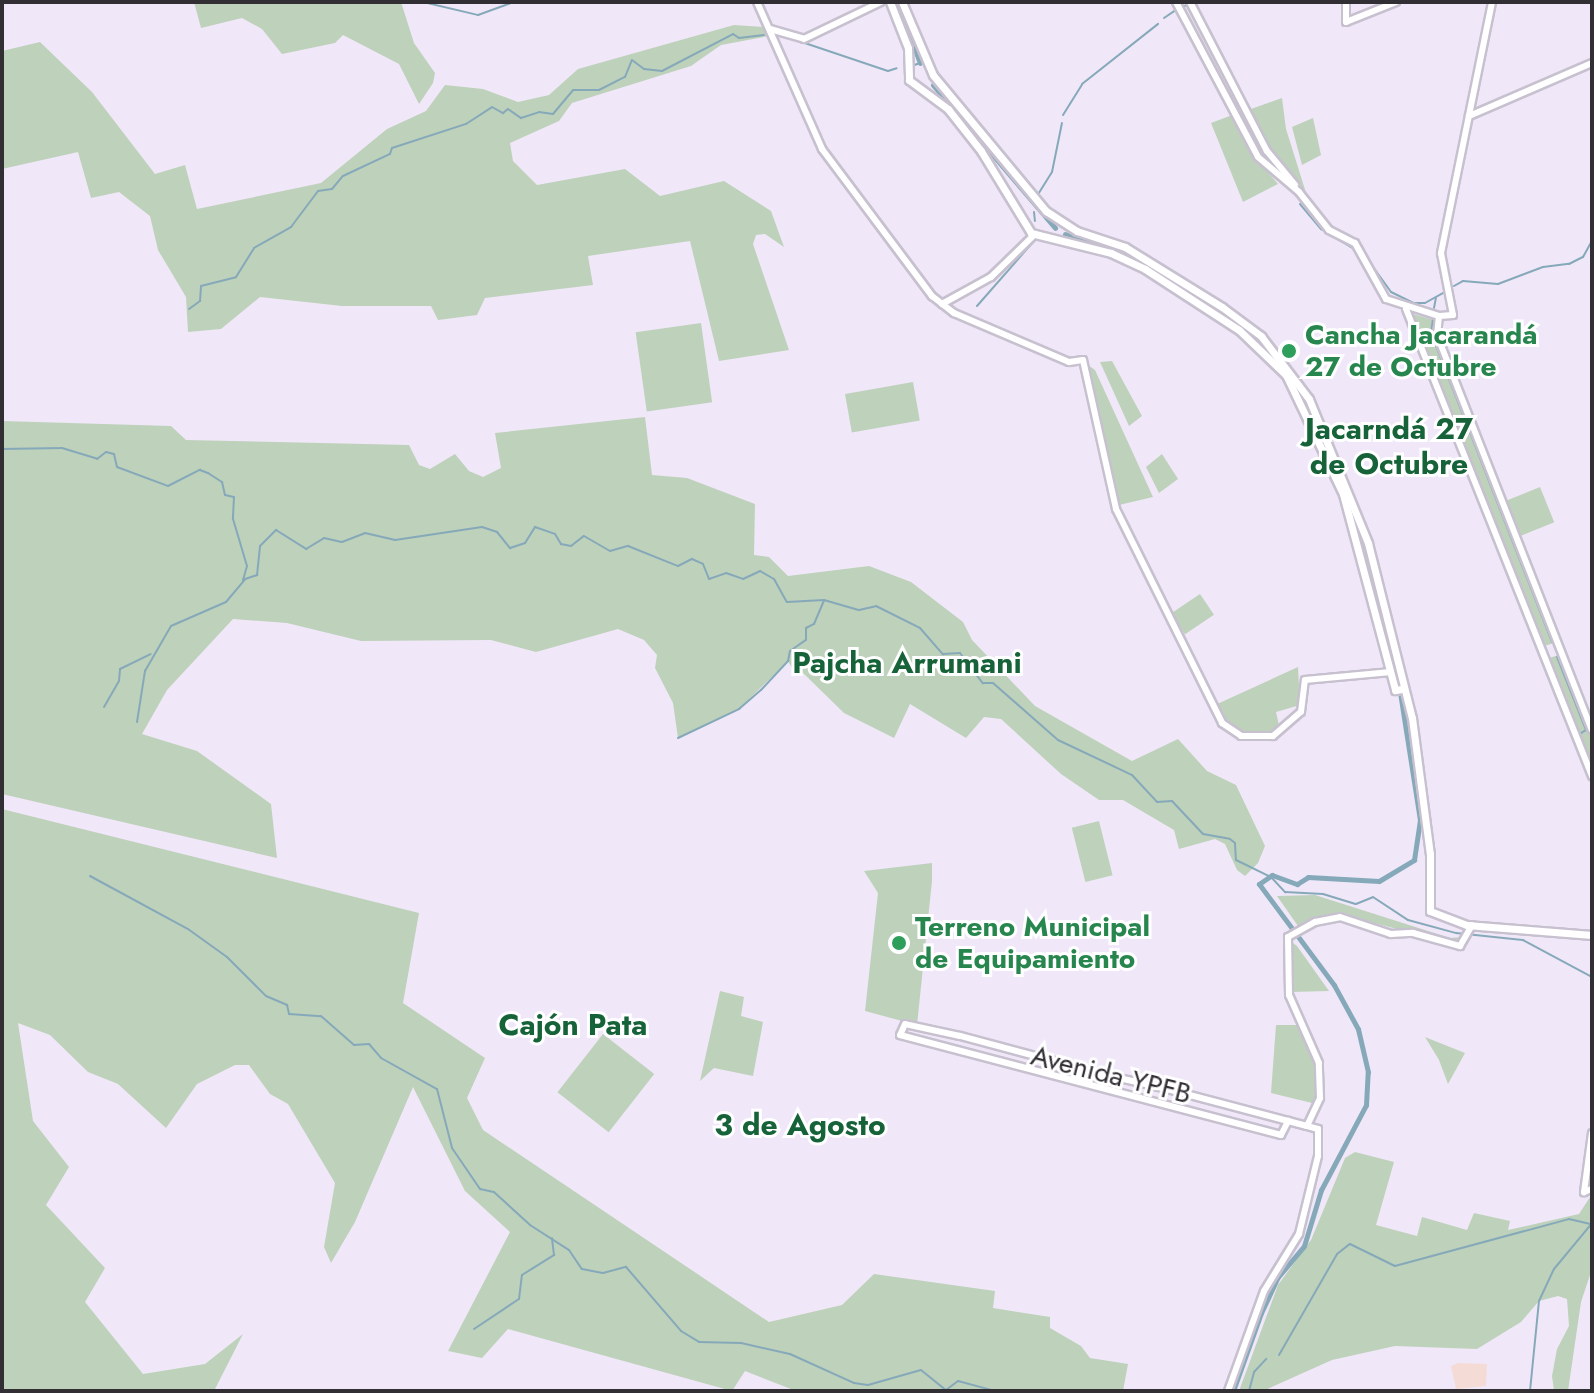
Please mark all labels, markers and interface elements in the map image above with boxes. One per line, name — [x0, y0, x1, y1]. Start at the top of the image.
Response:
place label: Cancha Jacarandá 27 de Octubre — [1305, 318, 1538, 384]
marker: Cancha Jacarandá 27 de Octubre — [1280, 342, 1298, 360]
district label: Jacarndá 27 de Octubre — [1305, 411, 1473, 482]
district label: Pajcha Arrumani — [792, 645, 1022, 681]
place label: Terreno Municipal de Equipamiento — [915, 910, 1150, 976]
marker: Terreno Municipal de Equipamiento — [890, 934, 908, 952]
district label: Cajón Pata — [499, 1007, 647, 1043]
street label: Avenida YPFB — [1027, 1039, 1195, 1111]
district label: 3 de Agosto — [714, 1107, 886, 1143]

